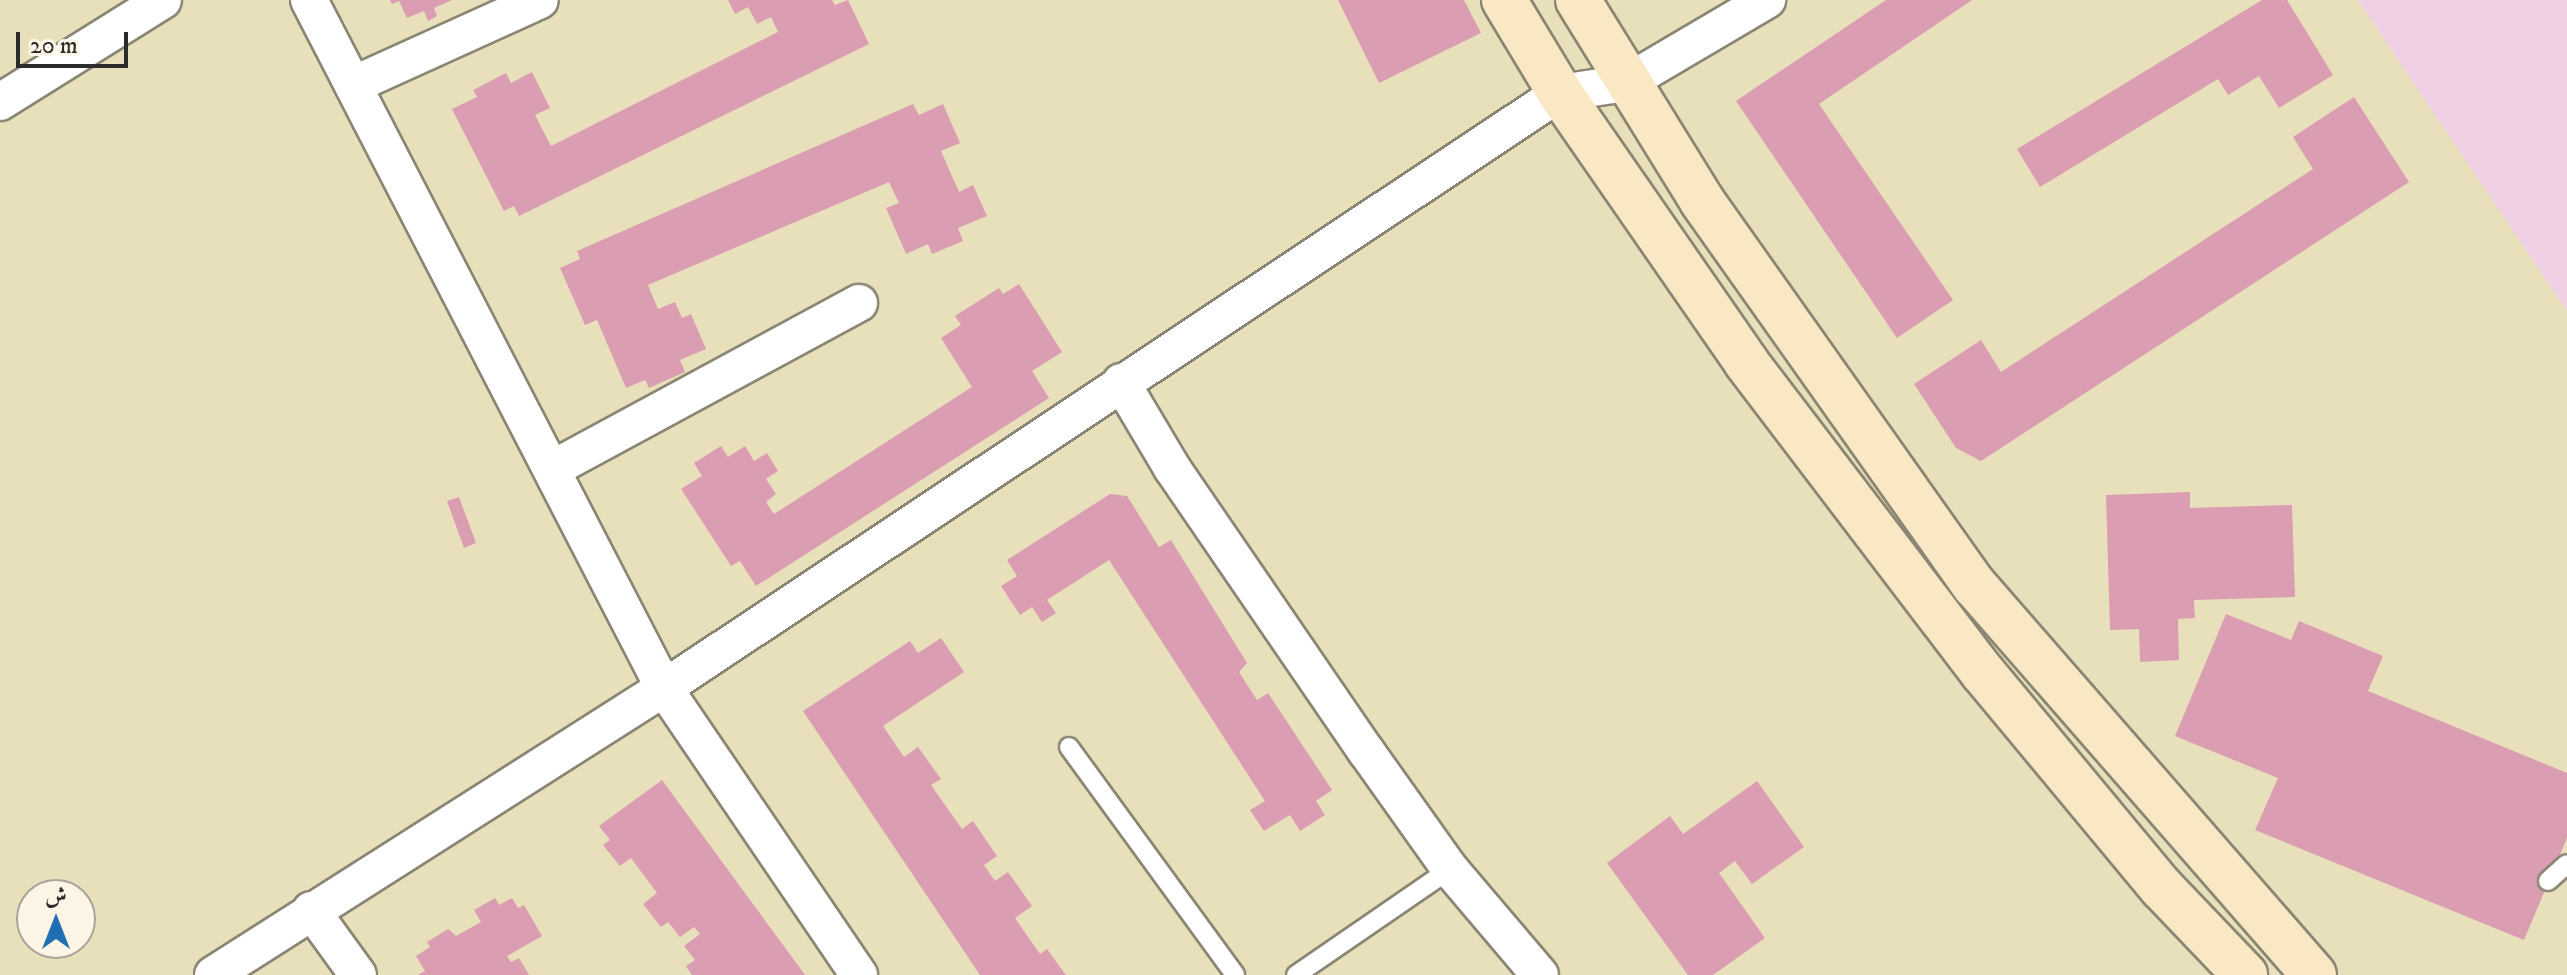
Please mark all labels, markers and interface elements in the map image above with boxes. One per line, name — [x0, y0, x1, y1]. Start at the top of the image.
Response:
scale bar — [20, 16, 132, 66]
text: 20 m — [30, 31, 78, 61]
north arrow — [16, 879, 96, 959]
text: ش — [45, 883, 67, 910]

